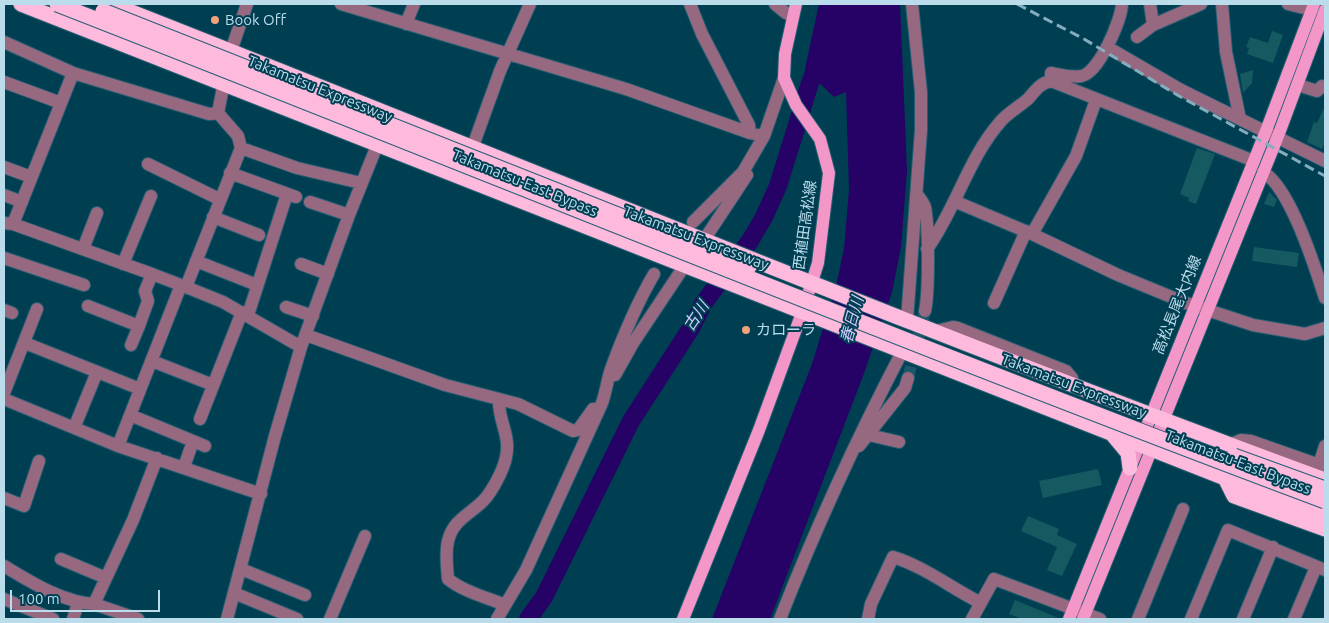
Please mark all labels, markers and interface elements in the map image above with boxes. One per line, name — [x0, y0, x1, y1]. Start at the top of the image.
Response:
place label: Book Off — [225, 11, 286, 29]
marker: Book Off — [209, 14, 221, 26]
street label: Takamatsu Expressway — [245, 52, 395, 126]
street label: Takamatsu-East Bypass — [450, 146, 600, 220]
street label: 西植田高松線 — [790, 179, 820, 271]
street label: Takamatsu Expressway — [621, 202, 771, 274]
street label: 高松長尾大内線 — [1149, 253, 1205, 357]
water label: 春日川 — [837, 294, 867, 346]
water label: 古川 — [679, 297, 713, 335]
place label: カローラ — [756, 321, 816, 339]
marker: カローラ — [740, 324, 752, 336]
street label: Takamatsu Expressway — [999, 350, 1149, 422]
street label: Takamatsu-East Bypass — [1162, 426, 1314, 498]
scale bar — [12, 580, 162, 612]
text: 100 m — [18, 590, 60, 607]

